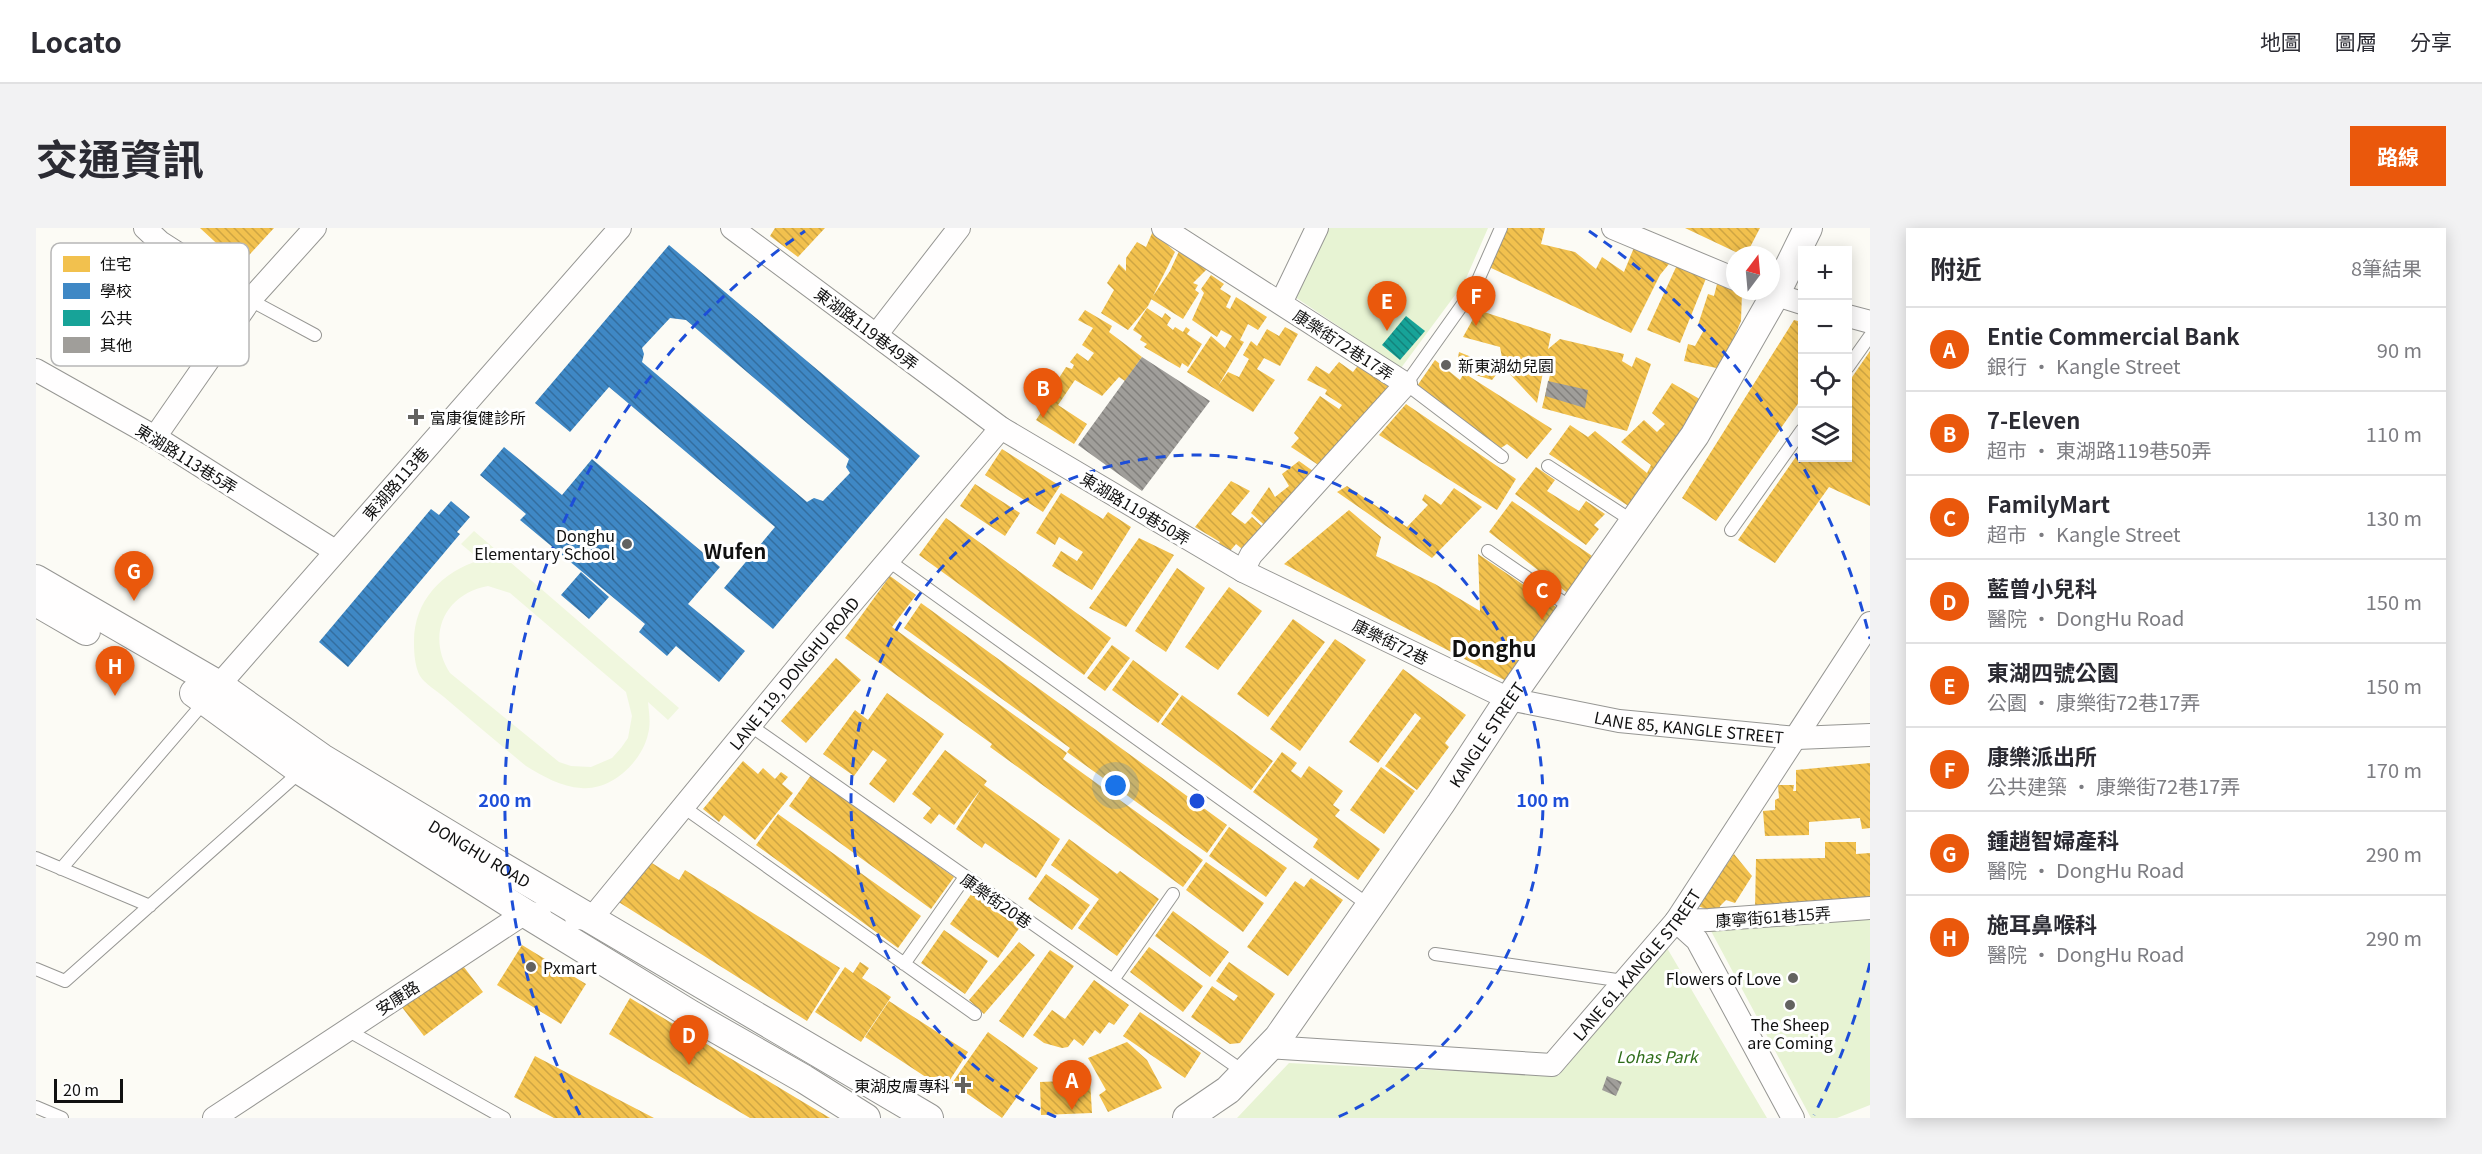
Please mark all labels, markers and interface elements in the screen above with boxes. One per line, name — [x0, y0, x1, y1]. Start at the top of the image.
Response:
text: Locato — [30, 21, 122, 61]
text: 地圖 — [2260, 26, 2302, 56]
text: 圖層 — [2335, 26, 2377, 56]
text: 分享 — [2410, 26, 2452, 56]
text: 交通資訊 — [36, 126, 204, 187]
button: 路線 — [2350, 126, 2446, 186]
legend — [51, 243, 249, 366]
north arrow — [1726, 246, 1780, 300]
map controls — [1798, 246, 1852, 462]
button: + — [1798, 246, 1852, 300]
text: 附近 — [1930, 249, 1982, 286]
text: 住宅 — [100, 251, 132, 275]
text: 8筆結果 — [2351, 253, 2422, 282]
pin: F — [1456, 276, 1496, 326]
text: 學校 — [100, 278, 132, 302]
street label: 東湖路119巷49弄 — [810, 281, 924, 375]
pin: E — [1368, 282, 1406, 331]
button: − — [1798, 300, 1852, 354]
street label: 康樂街72巷17弄 — [1289, 302, 1399, 386]
text: 公共 — [100, 305, 132, 329]
text: Entie Commercial Bank — [1987, 319, 2240, 351]
text: 其他 — [100, 332, 132, 356]
text: A — [1943, 335, 1956, 364]
text: 90 m — [2377, 335, 2422, 364]
text: 銀行 · Kangle Street — [1987, 351, 2181, 380]
place label: 新東湖幼兒園 — [1458, 353, 1554, 377]
button: locate — [1798, 354, 1852, 408]
marker: 新東湖幼兒園 — [1439, 358, 1453, 372]
pin: B — [1024, 368, 1062, 418]
text: 7-Eleven — [1987, 403, 2080, 435]
place label: 富康復健診所 — [430, 405, 526, 429]
marker: 富康復健診所 — [407, 408, 425, 426]
button: layers — [1798, 408, 1852, 462]
street label: 東湖路113巷5弄 — [132, 417, 242, 499]
text: B — [1943, 419, 1956, 448]
text: 110 m — [2366, 419, 2422, 448]
text: 超市 · 東湖路119巷50弄 — [1987, 435, 2211, 464]
street label: 東湖路113巷 — [356, 441, 434, 525]
street label: 東湖路119巷50弄 — [1077, 466, 1195, 550]
text: FamilyMart — [1987, 487, 2110, 519]
text: C — [1943, 503, 1956, 532]
text: 130 m — [2366, 503, 2422, 532]
text: 超市 · Kangle Street — [1987, 519, 2181, 548]
place label: Donghu Elementary School — [474, 523, 615, 565]
district label: Wufen — [704, 536, 766, 565]
marker: Donghu Elementary School — [620, 537, 634, 551]
pin: G — [114, 552, 154, 601]
pin: C — [1522, 570, 1562, 620]
text: 藍曾小兒科 — [1987, 571, 2097, 603]
text: D — [1942, 587, 1957, 616]
text: 150 m — [2366, 587, 2422, 616]
street label: LANE 119, DONGHU ROAD — [723, 591, 864, 755]
text: 醫院 · DongHu Road — [1987, 603, 2184, 632]
street label: 康樂街72巷 — [1349, 612, 1433, 670]
district label: Donghu — [1452, 631, 1536, 663]
pin: H — [96, 646, 134, 696]
text: 東湖四號公園 — [1987, 655, 2119, 687]
text: E — [1943, 671, 1956, 700]
text: 150 m — [2366, 671, 2422, 700]
street label: KANGLE STREET — [1443, 676, 1530, 792]
text: 公園 · 康樂街72巷17弄 — [1987, 687, 2200, 716]
street label: LANE 85, KANGLE STREET — [1592, 704, 1785, 749]
text: 康樂派出所 — [1987, 739, 2097, 771]
text: F — [1944, 755, 1955, 784]
text: 170 m — [2366, 755, 2422, 784]
your location — [1101, 771, 1130, 800]
text: 公共建築 · 康樂街72巷17弄 — [1987, 771, 2240, 800]
text: 200 m — [478, 786, 532, 812]
text: 100 m — [1516, 786, 1570, 812]
centre of rings — [1187, 791, 1207, 811]
street label: DONGHU ROAD — [424, 813, 535, 893]
text: 鍾趙智婦產科 — [1987, 823, 2119, 855]
text: G — [1942, 839, 1957, 868]
text: 290 m — [2366, 839, 2422, 868]
text: 醫院 · DongHu Road — [1987, 855, 2184, 884]
street label: 康樂街20巷 — [957, 867, 1037, 933]
street label: LANE 61, KANGLE STREET — [1567, 883, 1706, 1045]
street label: 康寧街61巷15弄 — [1715, 900, 1831, 932]
text: 施耳鼻喉科 — [1987, 907, 2097, 939]
text: H — [1942, 923, 1957, 952]
text: 290 m — [2366, 923, 2422, 952]
text: 醫院 · DongHu Road — [1987, 939, 2184, 968]
place label: Pxmart — [543, 955, 597, 979]
marker: Pxmart — [524, 960, 538, 974]
place label: Flowers of Love — [1666, 966, 1781, 990]
marker: Flowers of Love — [1786, 971, 1800, 985]
street label: 安康路 — [370, 974, 424, 1020]
marker: The Sheep are Coming — [1783, 998, 1797, 1012]
place label: The Sheep are Coming — [1747, 1012, 1833, 1054]
pin: D — [670, 1016, 708, 1065]
park label: Lohas Park — [1616, 1044, 1700, 1068]
pin: A — [1052, 1060, 1092, 1110]
place label: 東湖皮膚專科 — [854, 1073, 950, 1097]
scale bar — [54, 1076, 123, 1104]
marker: 東湖皮膚專科 — [954, 1076, 972, 1094]
text: 20 m — [63, 1077, 99, 1101]

